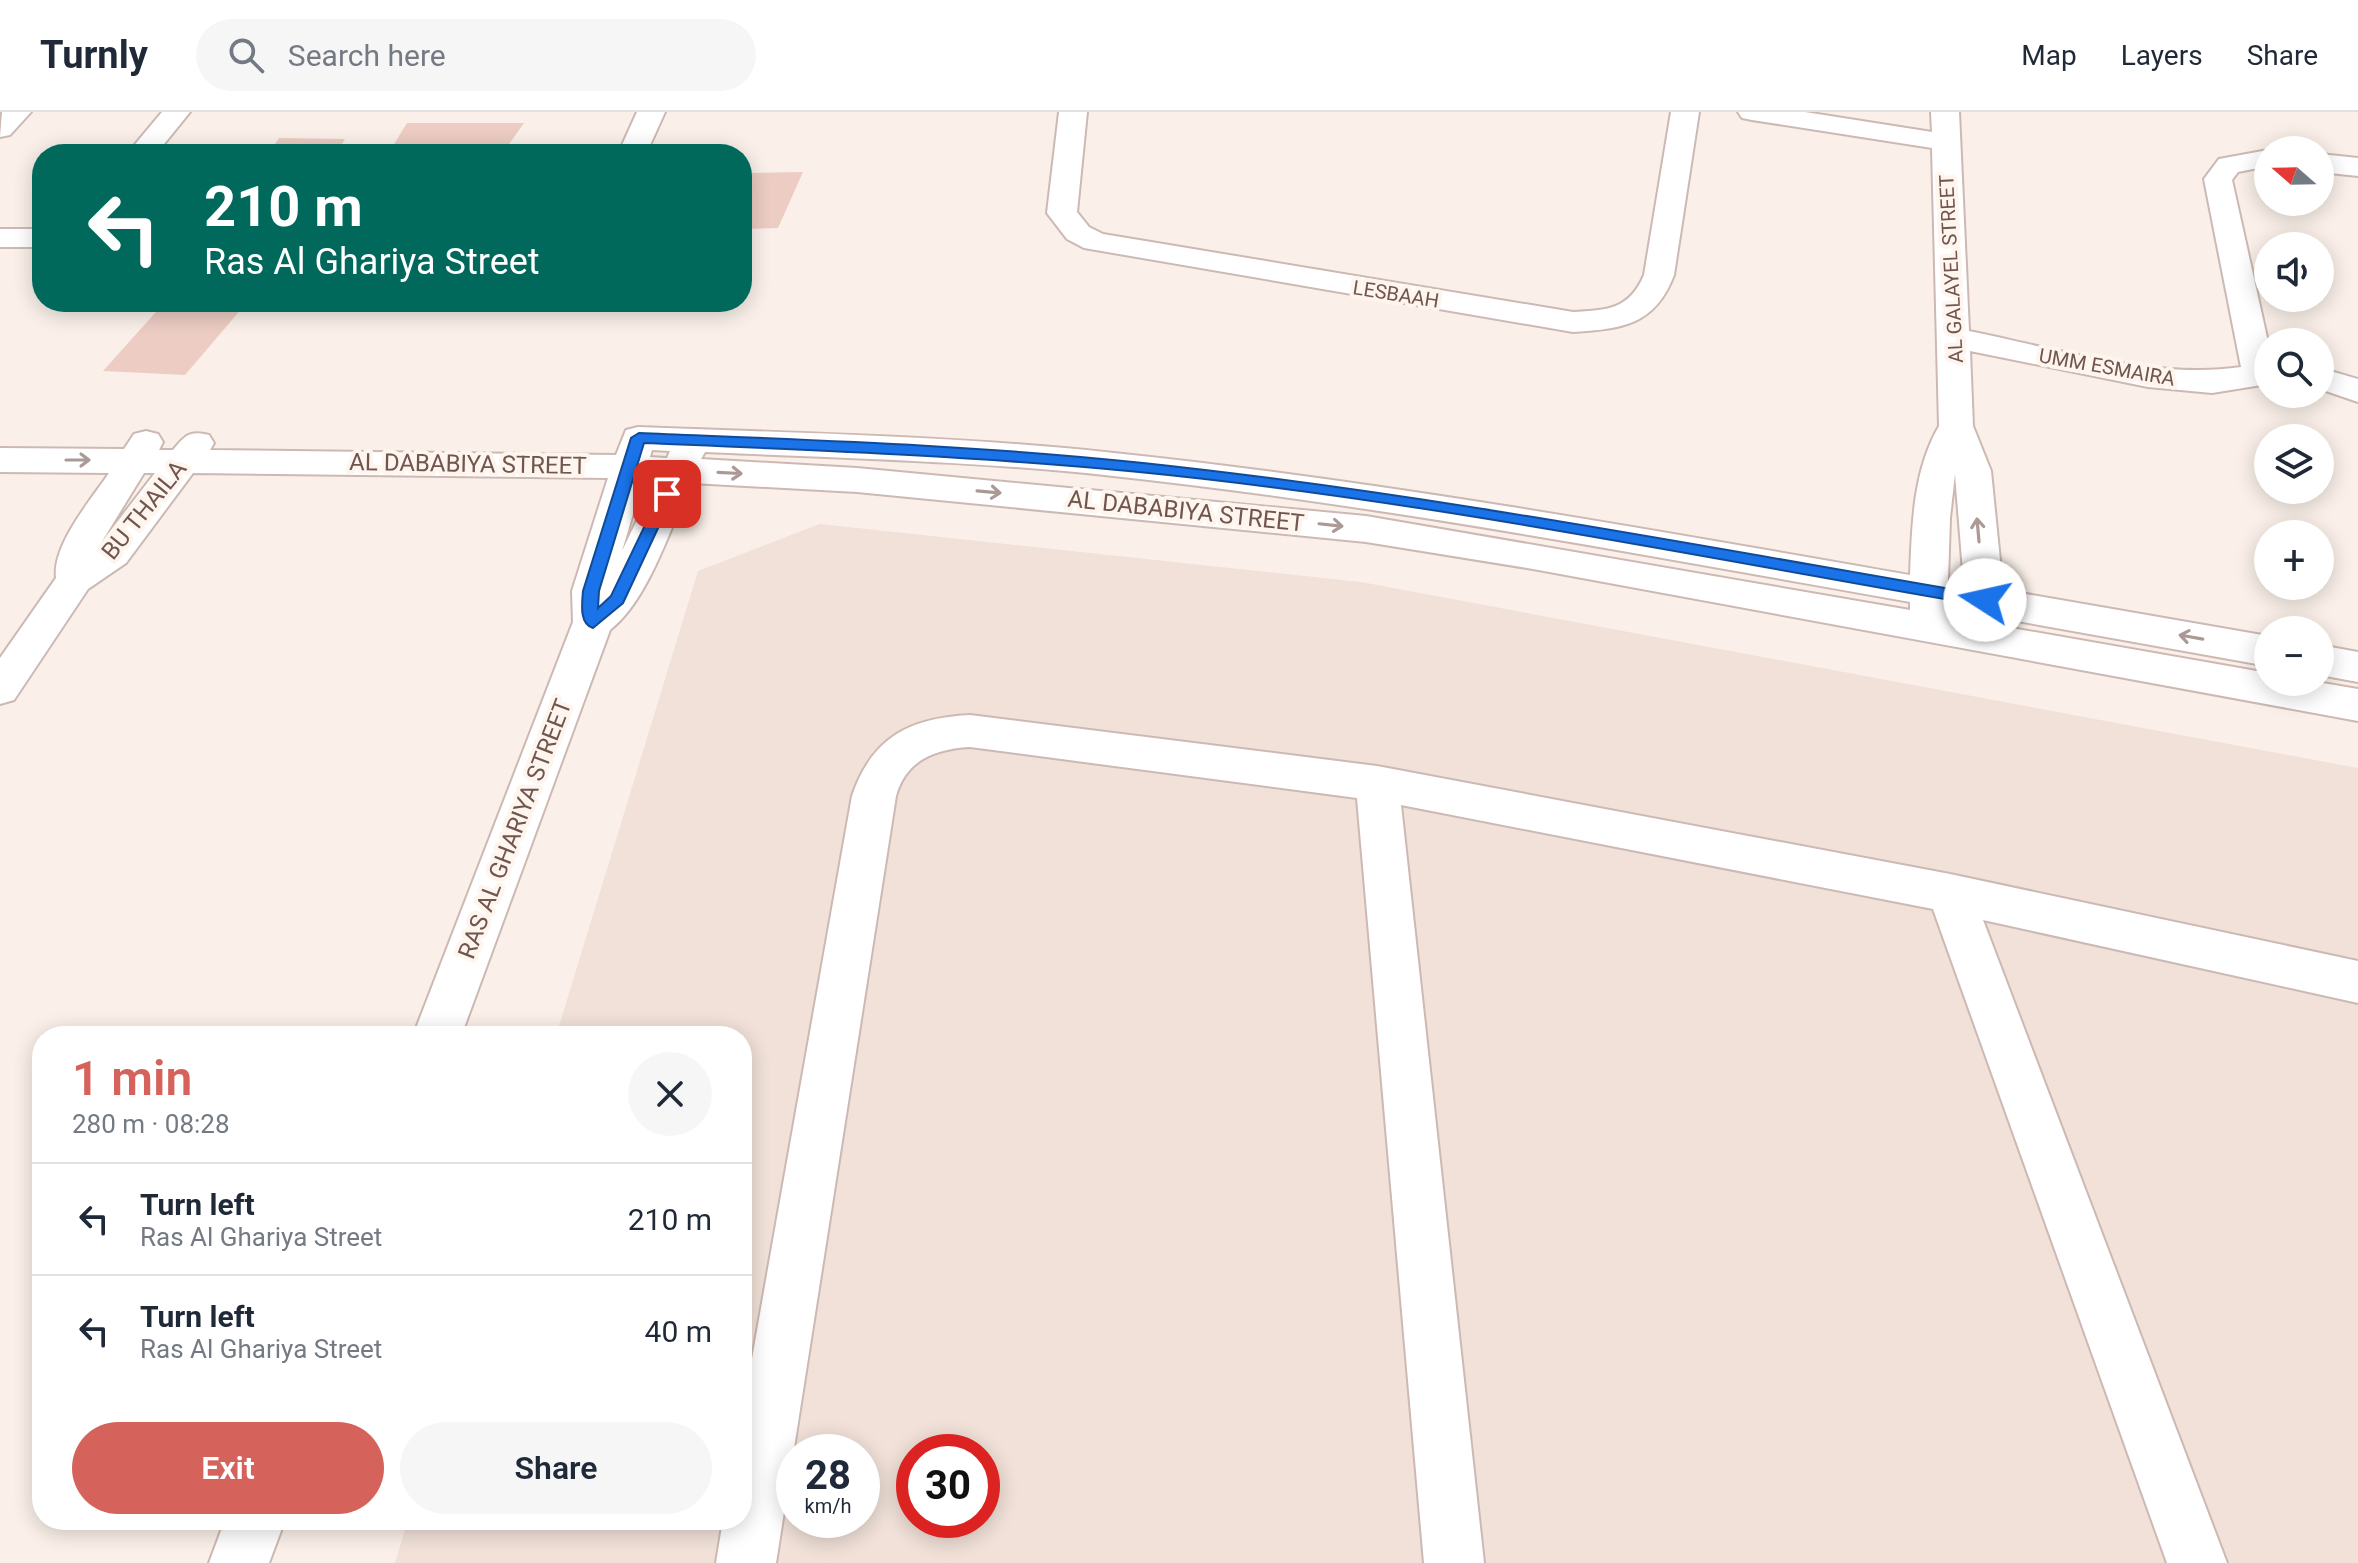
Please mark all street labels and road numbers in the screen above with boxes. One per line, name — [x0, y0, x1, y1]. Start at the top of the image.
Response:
street label: AL GALAYEL STREET — [1934, 174, 1968, 364]
street label: LESBAAH — [1351, 275, 1441, 313]
street label: UMM ESMAIRA — [2037, 343, 2177, 391]
street label: AL DABABIYA STREET — [349, 448, 587, 480]
street label: BU THAILA — [96, 455, 192, 565]
street label: AL DABABIYA STREET — [1066, 485, 1306, 537]
street label: RAS AL GHARIYA STREET — [453, 695, 577, 963]

